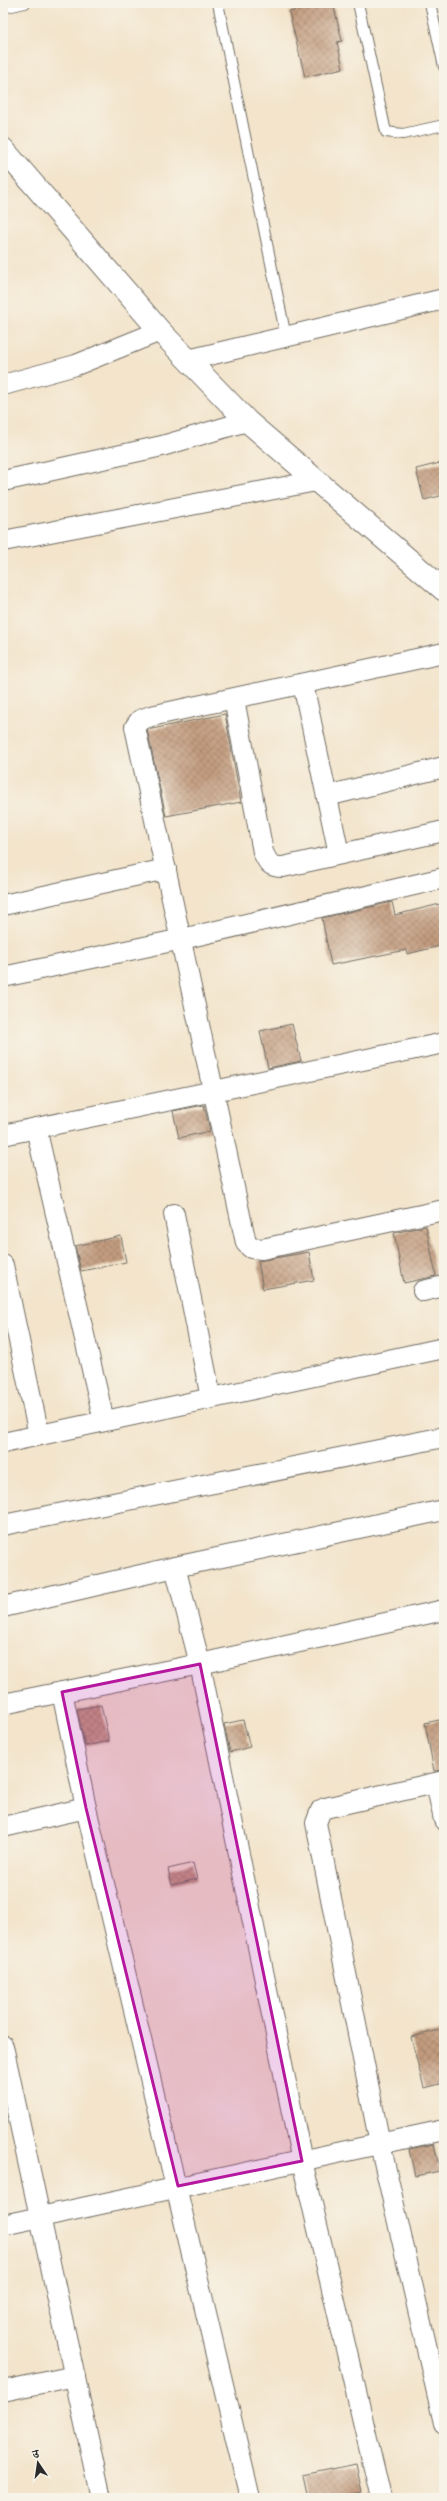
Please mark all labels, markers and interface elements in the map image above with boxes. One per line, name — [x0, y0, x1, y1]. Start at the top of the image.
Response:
north arrow — [18, 2443, 58, 2483]
text: उ — [30, 2447, 42, 2464]

